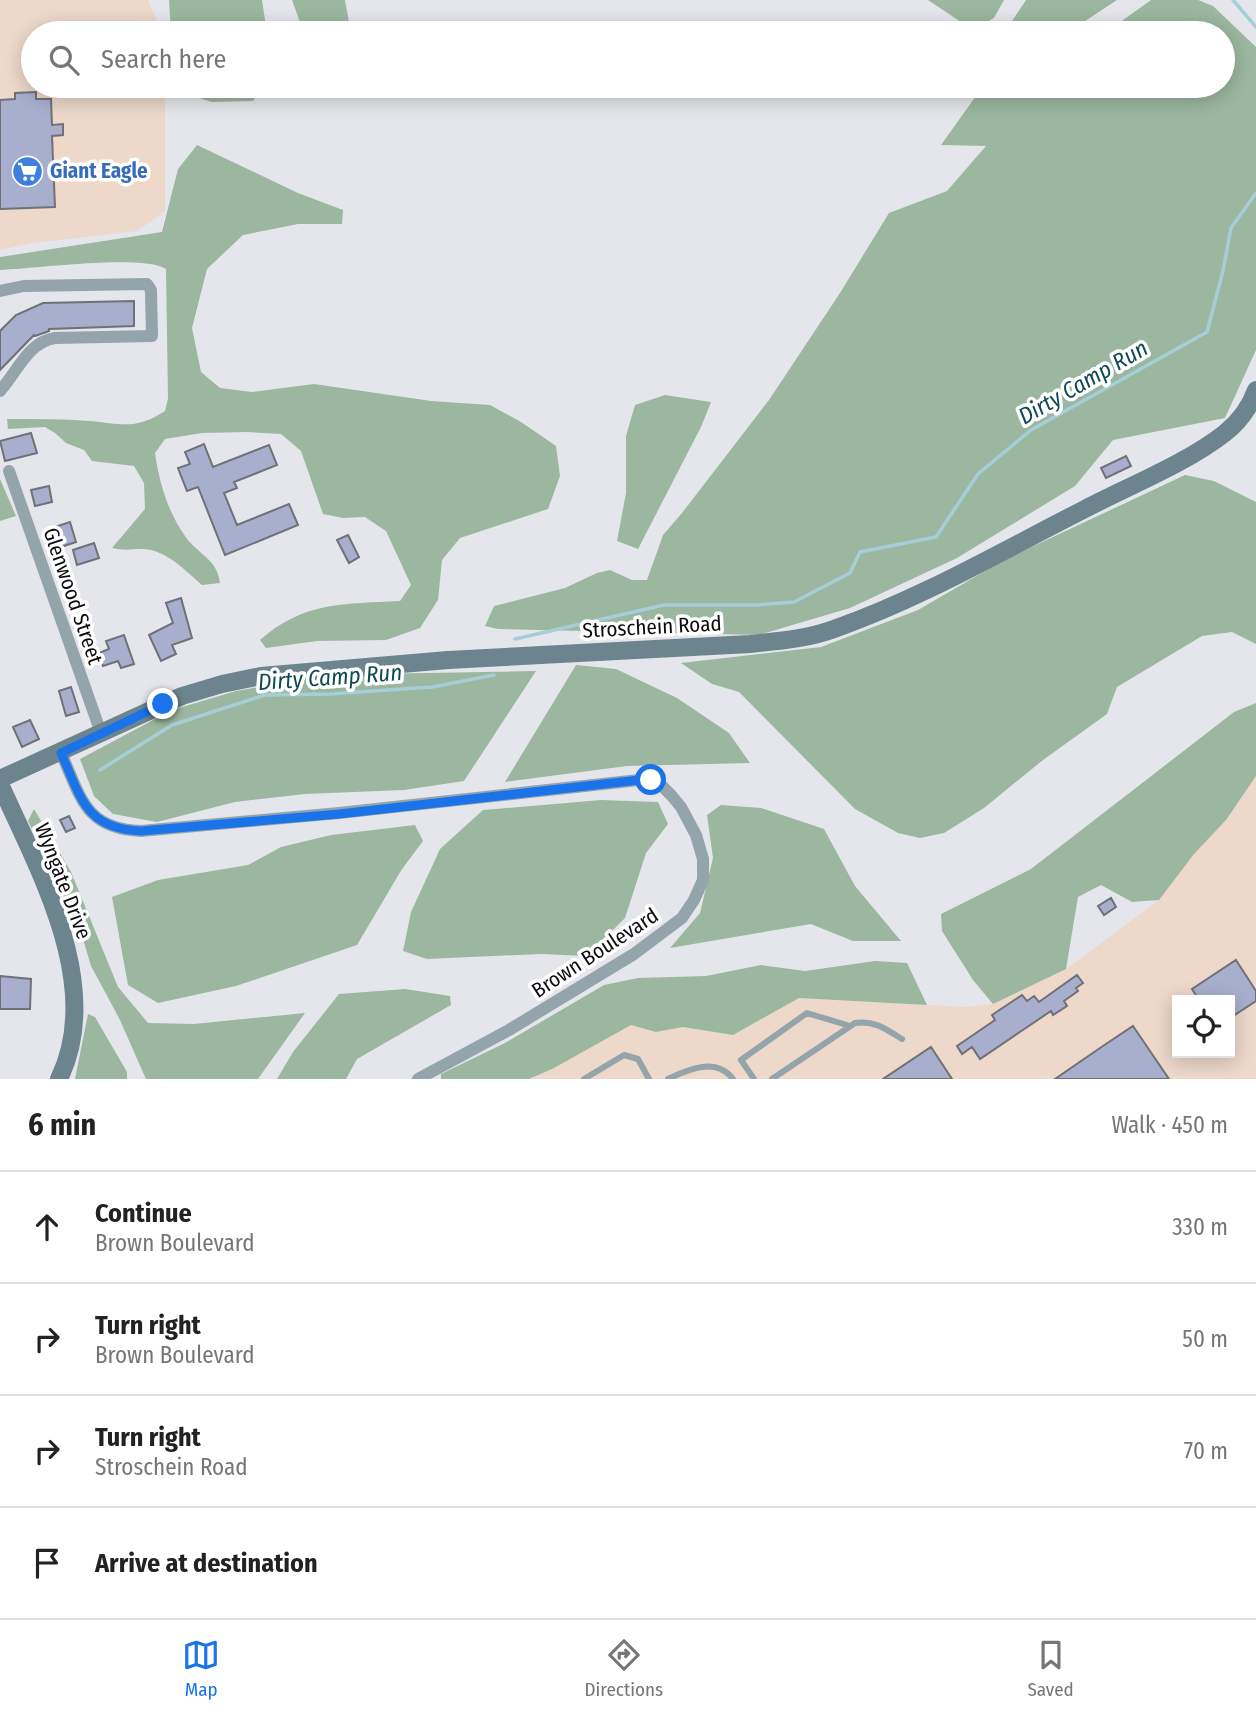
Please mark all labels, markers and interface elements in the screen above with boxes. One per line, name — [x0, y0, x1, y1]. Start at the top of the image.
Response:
search box — [21, 21, 1235, 98]
icon: search — [45, 41, 83, 79]
text: Search here — [101, 44, 226, 75]
supermarket icon: Giant Eagle — [10, 154, 44, 188]
place label: Giant Eagle — [50, 158, 148, 184]
water label: Dirty Camp Run — [1013, 334, 1153, 430]
street label: Glenwood Street — [37, 524, 109, 668]
street label: Stroschein Road — [582, 610, 722, 644]
water label: Dirty Camp Run — [257, 658, 403, 696]
route end — [147, 688, 178, 719]
route start — [635, 764, 666, 795]
street label: Wyngate Drive — [29, 819, 97, 943]
street label: Brown Boulevard — [527, 902, 663, 1004]
map controls — [1172, 995, 1235, 1058]
button: locate — [1172, 995, 1235, 1058]
text: 6 min — [28, 1107, 96, 1143]
text: Walk · 450 m — [1111, 1111, 1228, 1139]
text: Continue — [95, 1198, 192, 1229]
icon: ahead — [28, 1208, 66, 1246]
text: 330 m — [1172, 1213, 1228, 1241]
text: Brown Boulevard — [95, 1229, 254, 1257]
text: Turn right — [95, 1310, 201, 1341]
icon: right — [28, 1320, 66, 1358]
text: 50 m — [1182, 1325, 1228, 1353]
text: Brown Boulevard — [95, 1341, 254, 1369]
text: Turn right — [95, 1422, 201, 1453]
icon: right — [28, 1432, 66, 1470]
text: 70 m — [1184, 1437, 1228, 1465]
text: Stroschein Road — [95, 1453, 248, 1481]
icon: arrive — [28, 1544, 66, 1582]
text: Arrive at destination — [95, 1548, 318, 1579]
tab: Map — [182, 1636, 220, 1701]
tab: Directions — [584, 1636, 663, 1701]
tab: Saved — [1027, 1636, 1074, 1701]

